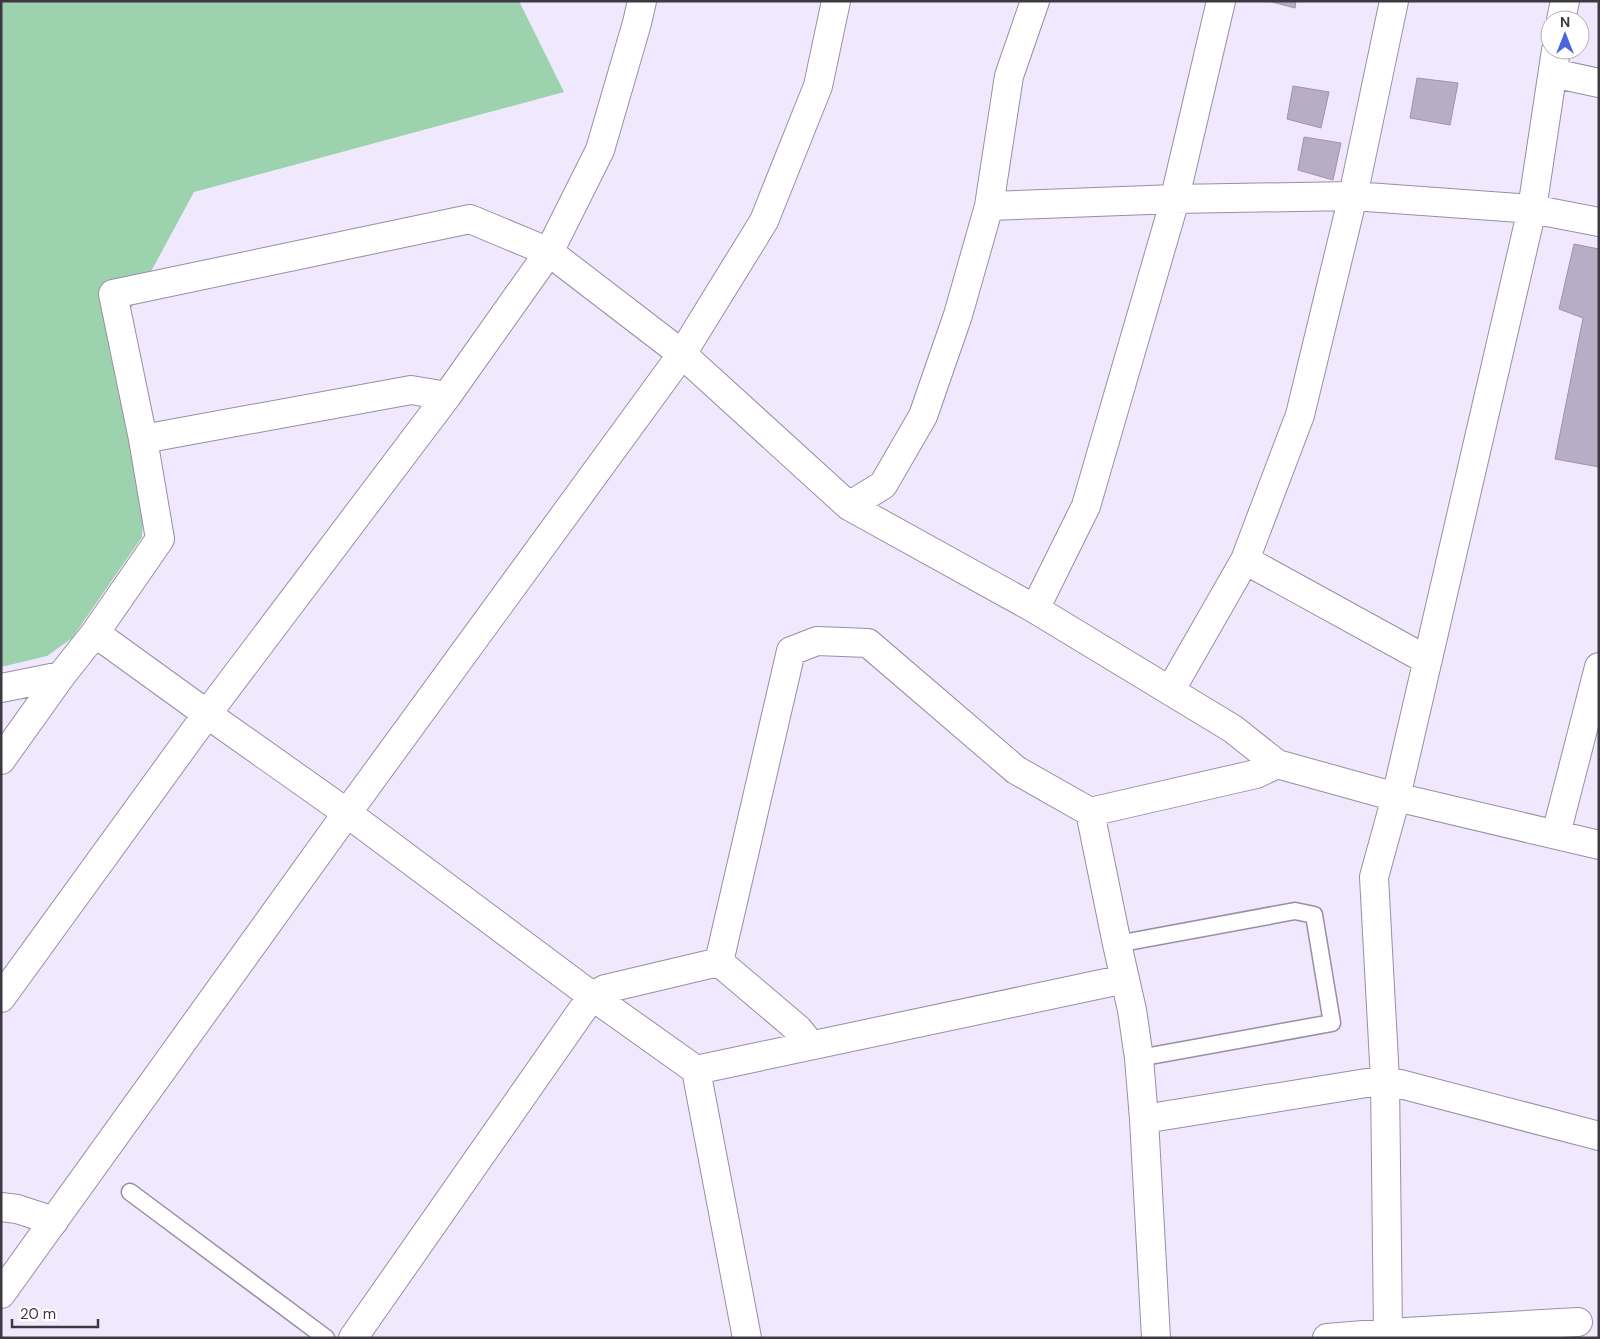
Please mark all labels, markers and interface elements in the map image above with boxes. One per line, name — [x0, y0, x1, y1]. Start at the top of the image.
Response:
north arrow — [1540, 10, 1590, 60]
text: N — [1560, 13, 1570, 31]
scale bar — [12, 1296, 99, 1328]
text: 20 m — [20, 1304, 56, 1324]

